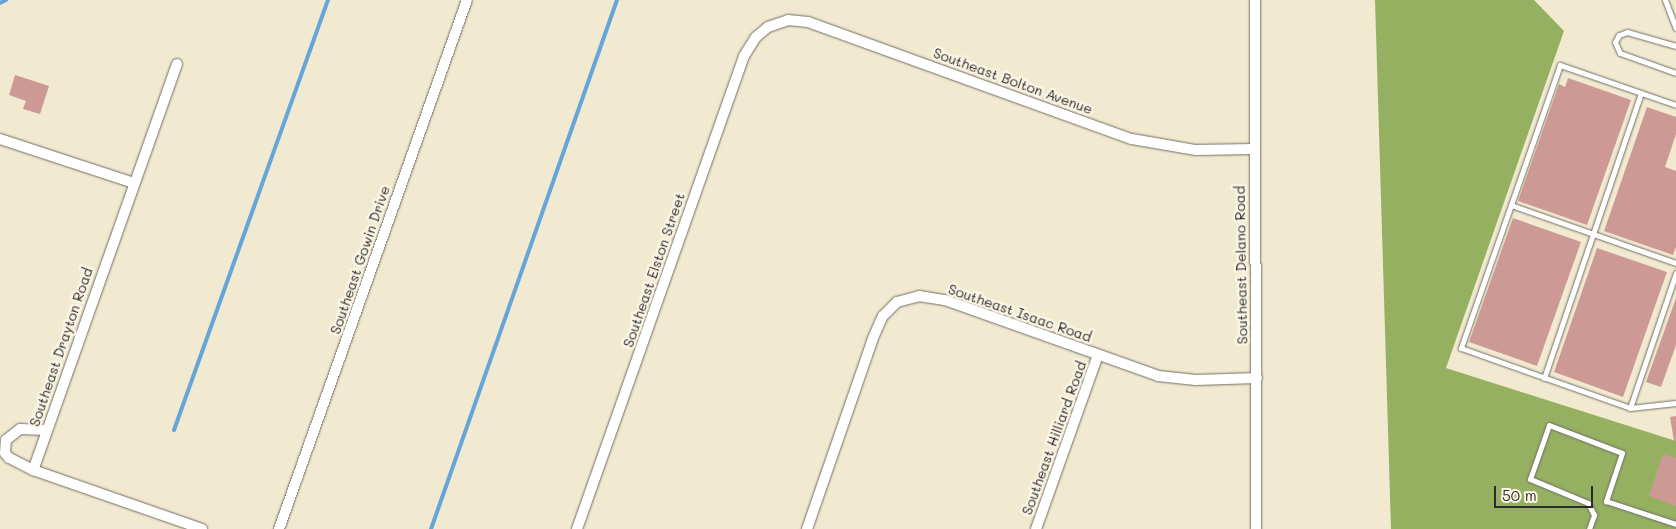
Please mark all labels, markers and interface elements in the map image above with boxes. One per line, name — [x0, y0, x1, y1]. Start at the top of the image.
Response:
street label: Southeast Bolton Avenue — [931, 44, 1095, 118]
street label: Southeast Gowin Drive — [327, 184, 393, 336]
street label: Southeast Delano Road — [1231, 186, 1251, 344]
street label: Southeast Elston Street — [620, 191, 688, 349]
street label: Southeast Drayton Road — [26, 265, 96, 429]
street label: Southeast Isaac Road — [946, 281, 1094, 345]
street label: Southeast Hilliard Road — [1018, 359, 1090, 517]
scale bar — [1496, 476, 1595, 508]
text: 50 m — [1502, 485, 1537, 505]

